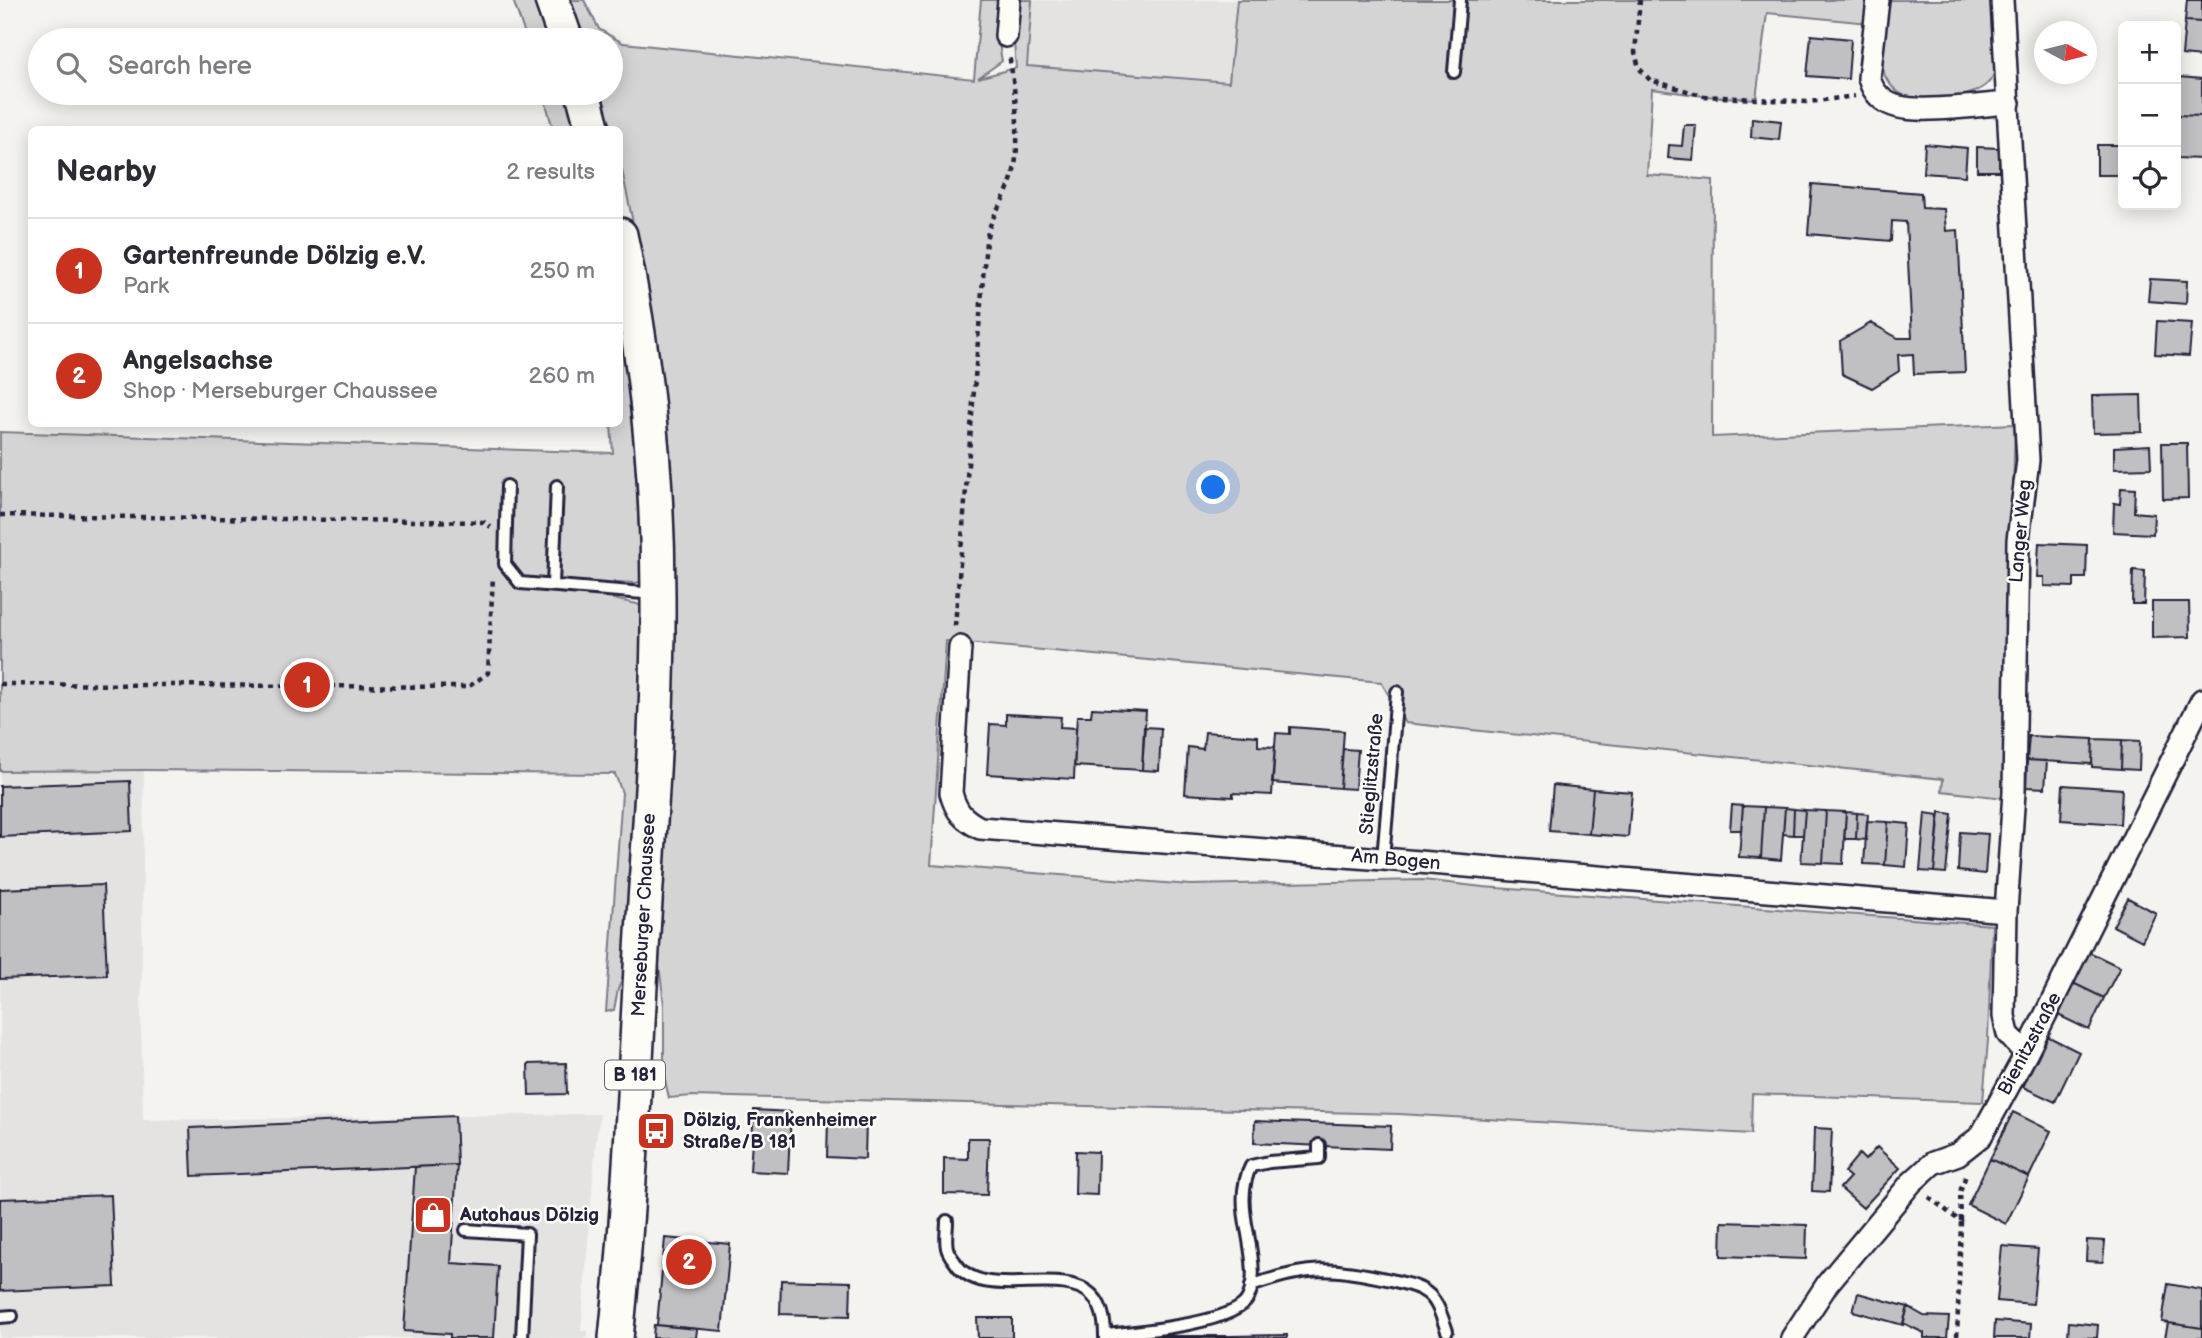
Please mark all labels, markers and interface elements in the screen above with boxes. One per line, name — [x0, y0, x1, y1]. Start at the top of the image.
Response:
north arrow — [2034, 21, 2097, 84]
map controls — [2118, 21, 2181, 210]
button: + — [2118, 21, 2181, 84]
search box — [28, 28, 623, 105]
icon: search — [52, 48, 90, 86]
text: Search here — [108, 51, 252, 82]
button: − — [2118, 84, 2181, 147]
button: locate — [2118, 147, 2181, 210]
text: Nearby — [56, 154, 156, 190]
text: 2 results — [506, 158, 595, 186]
text: Gartenfreunde Dölzig e.V. — [123, 241, 426, 272]
text: 1 — [74, 257, 84, 285]
text: 250 m — [529, 257, 595, 285]
text: Park — [123, 272, 169, 300]
text: Angelsachse — [123, 346, 273, 377]
text: 2 — [72, 362, 86, 390]
text: 260 m — [529, 362, 595, 390]
text: Shop · Merseburger Chaussee — [123, 377, 438, 405]
your location — [1196, 470, 1230, 504]
street label: Langer Weg — [2005, 478, 2037, 584]
pin: 1 — [284, 659, 330, 711]
street label: Stieglitzstraße — [1355, 712, 1389, 836]
street label: Merseburger Chaussee — [627, 813, 661, 1017]
street label: Am Bogen — [1351, 845, 1441, 875]
street label: Bienitzstraße — [1993, 989, 2067, 1099]
road number: B 181 — [605, 1060, 665, 1090]
place label: Dölzig, Frankenheimer Straße/B 181 — [683, 1109, 877, 1154]
bus stop icon: Dölzig, Frankenheimer Straße/B 181 — [635, 1110, 677, 1152]
shop icon: Autohaus Dölzig — [412, 1194, 454, 1236]
place label: Autohaus Dölzig — [459, 1204, 599, 1227]
pin: 2 — [666, 1236, 712, 1288]

